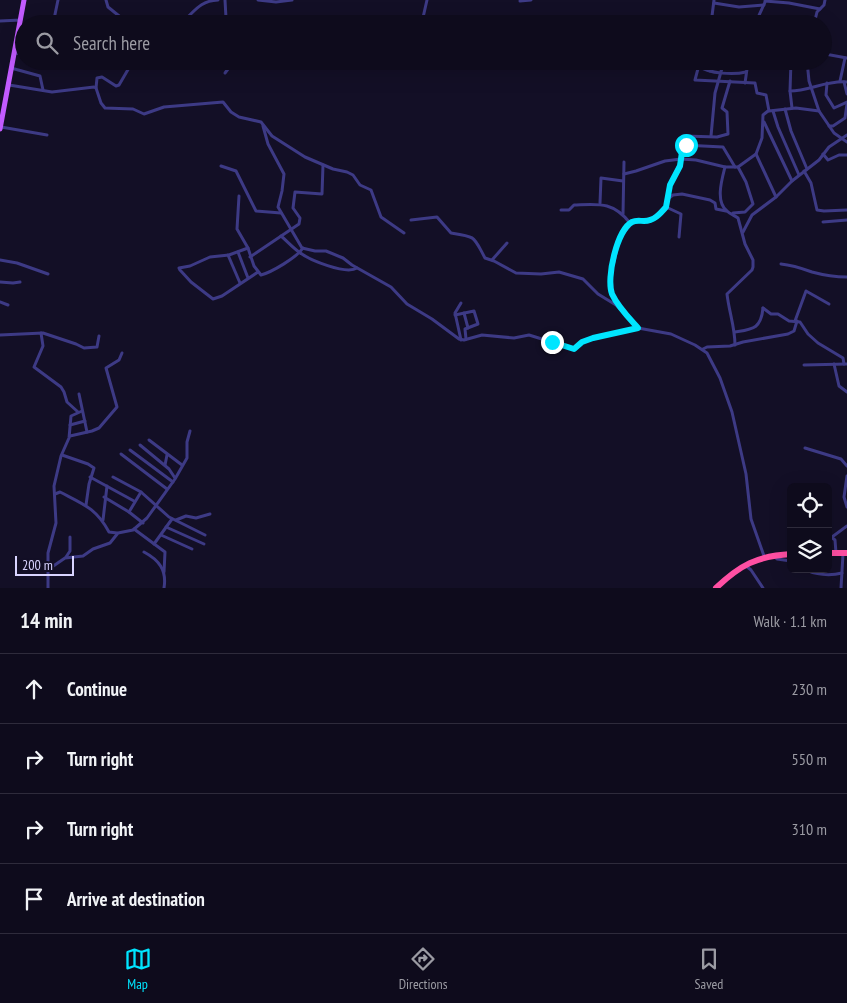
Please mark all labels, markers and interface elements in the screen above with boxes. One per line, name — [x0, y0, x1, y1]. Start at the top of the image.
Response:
search box — [15, 15, 832, 70]
icon: search — [33, 29, 61, 57]
text: Search here — [73, 31, 150, 55]
route start — [675, 134, 698, 157]
route end — [541, 331, 564, 354]
map controls — [787, 483, 832, 573]
button: locate — [787, 483, 832, 528]
button: layers — [787, 528, 832, 573]
scale bar — [15, 553, 74, 576]
text: 200 m — [22, 556, 53, 574]
text: 14 min — [20, 607, 72, 634]
text: Walk · 1.1 km — [753, 611, 827, 631]
icon: ahead — [20, 675, 48, 703]
text: Continue — [67, 677, 127, 701]
text: 230 m — [792, 679, 827, 699]
icon: right — [20, 745, 48, 773]
text: Turn right — [67, 747, 133, 771]
text: 550 m — [792, 749, 827, 769]
icon: right — [20, 815, 48, 843]
text: Turn right — [67, 817, 133, 841]
text: 310 m — [792, 819, 827, 839]
icon: arrive — [20, 885, 48, 913]
text: Arrive at destination — [67, 887, 205, 911]
tab: Map — [124, 945, 152, 993]
tab: Directions — [399, 945, 447, 993]
tab: Saved — [695, 945, 723, 993]

